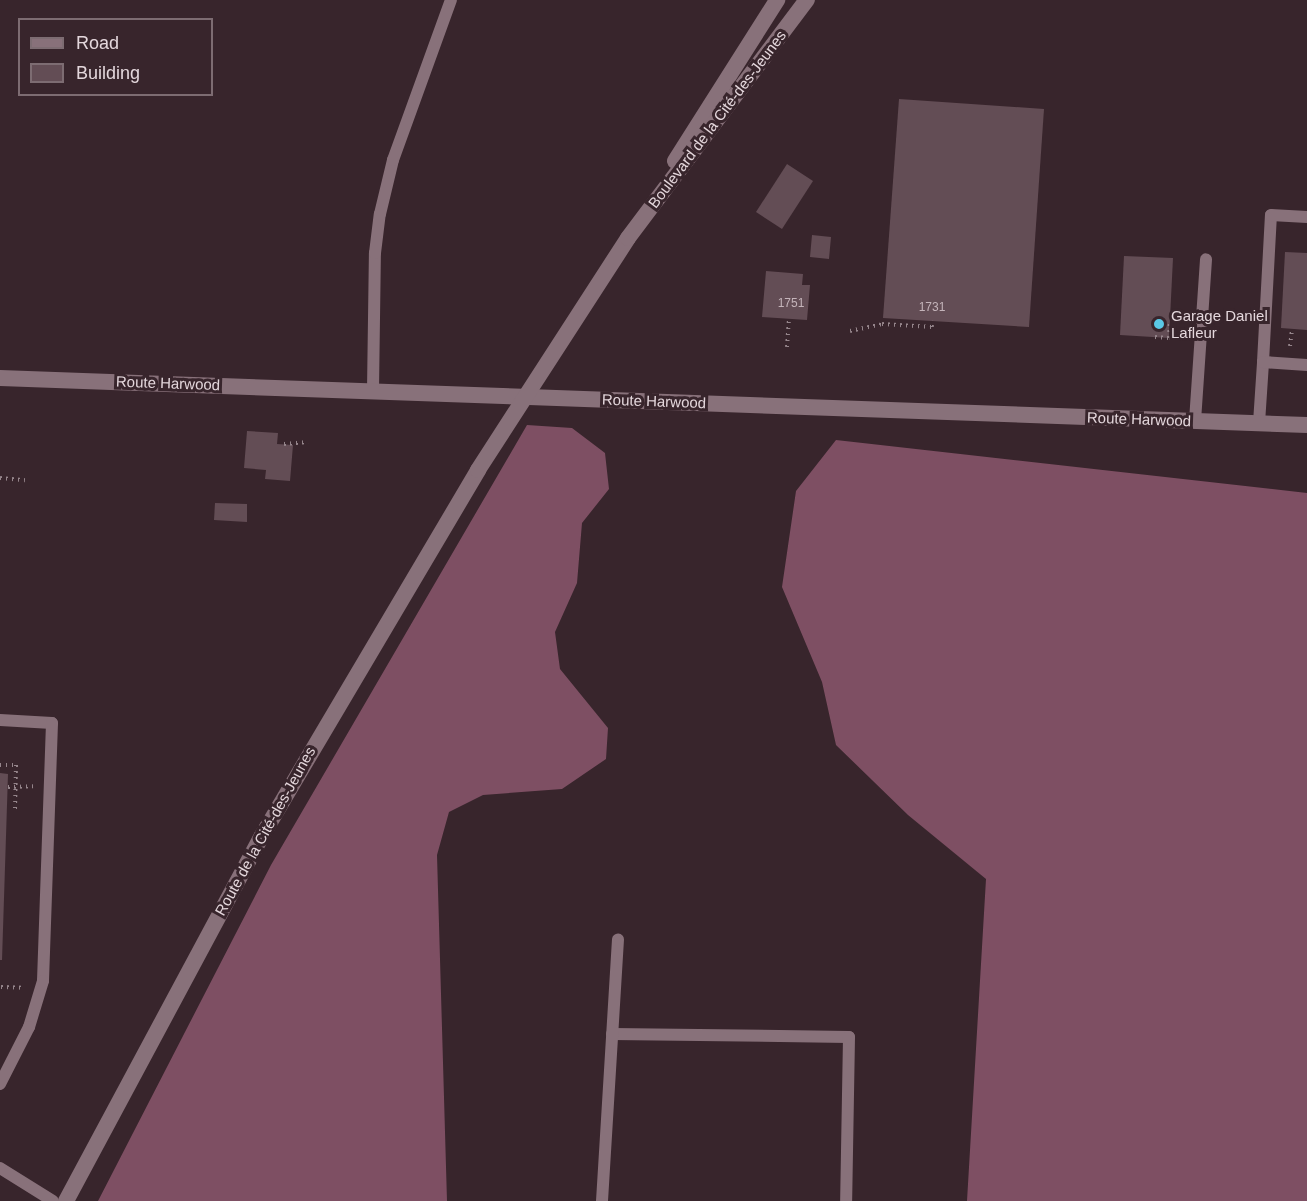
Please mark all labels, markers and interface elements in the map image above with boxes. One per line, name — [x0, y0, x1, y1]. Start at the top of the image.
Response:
legend — [18, 18, 213, 96]
street label: Boulevard de la Cité-des-Jeunes — [644, 27, 790, 211]
text: Road — [76, 33, 119, 53]
text: Building — [76, 63, 140, 83]
house number: 1751 — [778, 297, 804, 311]
house number: 1731 — [919, 301, 945, 315]
place label: Garage Daniel Lafleur — [1171, 306, 1268, 341]
marker: Garage Daniel Lafleur — [1152, 317, 1166, 331]
street label: Route Harwood — [116, 372, 220, 394]
street label: Route Harwood — [602, 390, 706, 412]
street label: Route Harwood — [1087, 408, 1191, 430]
street label: Route de la Cité-des-Jeunes — [211, 744, 319, 918]

